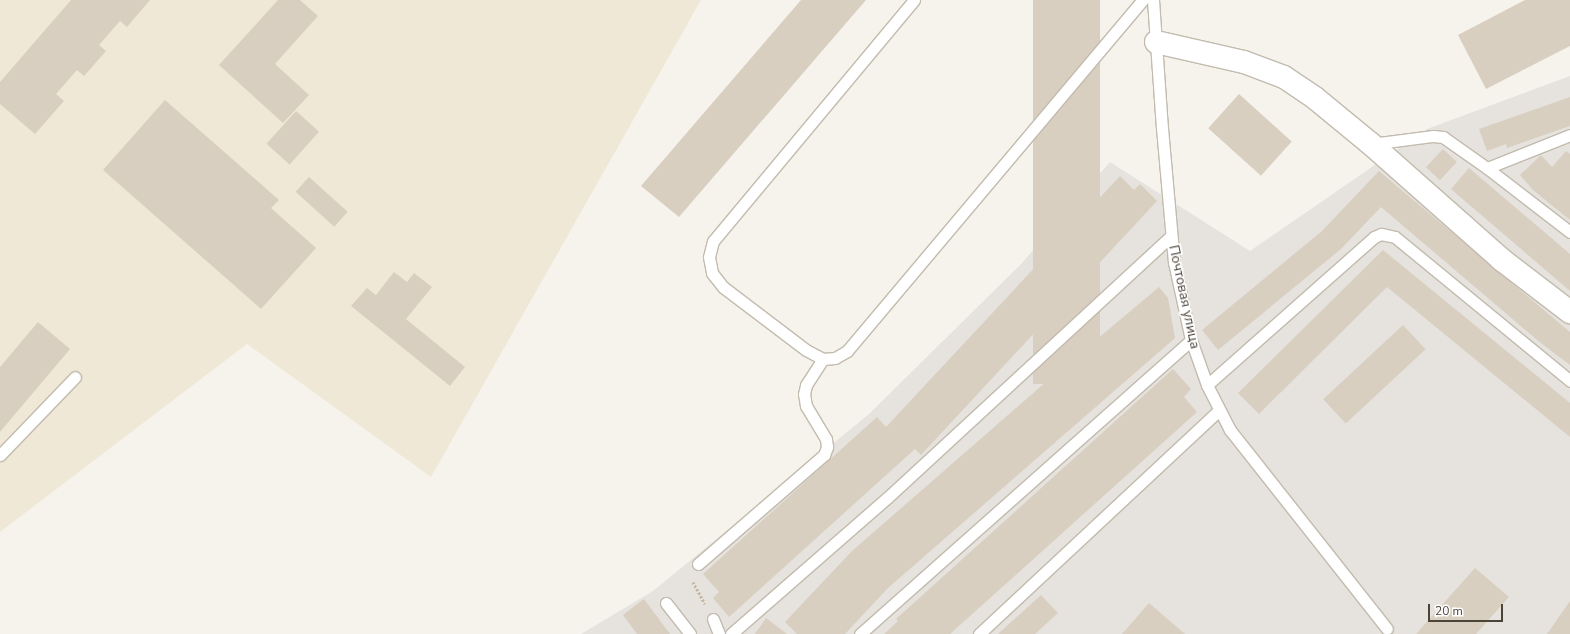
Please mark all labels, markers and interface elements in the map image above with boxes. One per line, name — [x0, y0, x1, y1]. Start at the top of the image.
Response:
street label: Почтовая улица — [1165, 244, 1203, 350]
scale bar — [1430, 596, 1505, 622]
text: 20 m — [1435, 603, 1463, 619]

